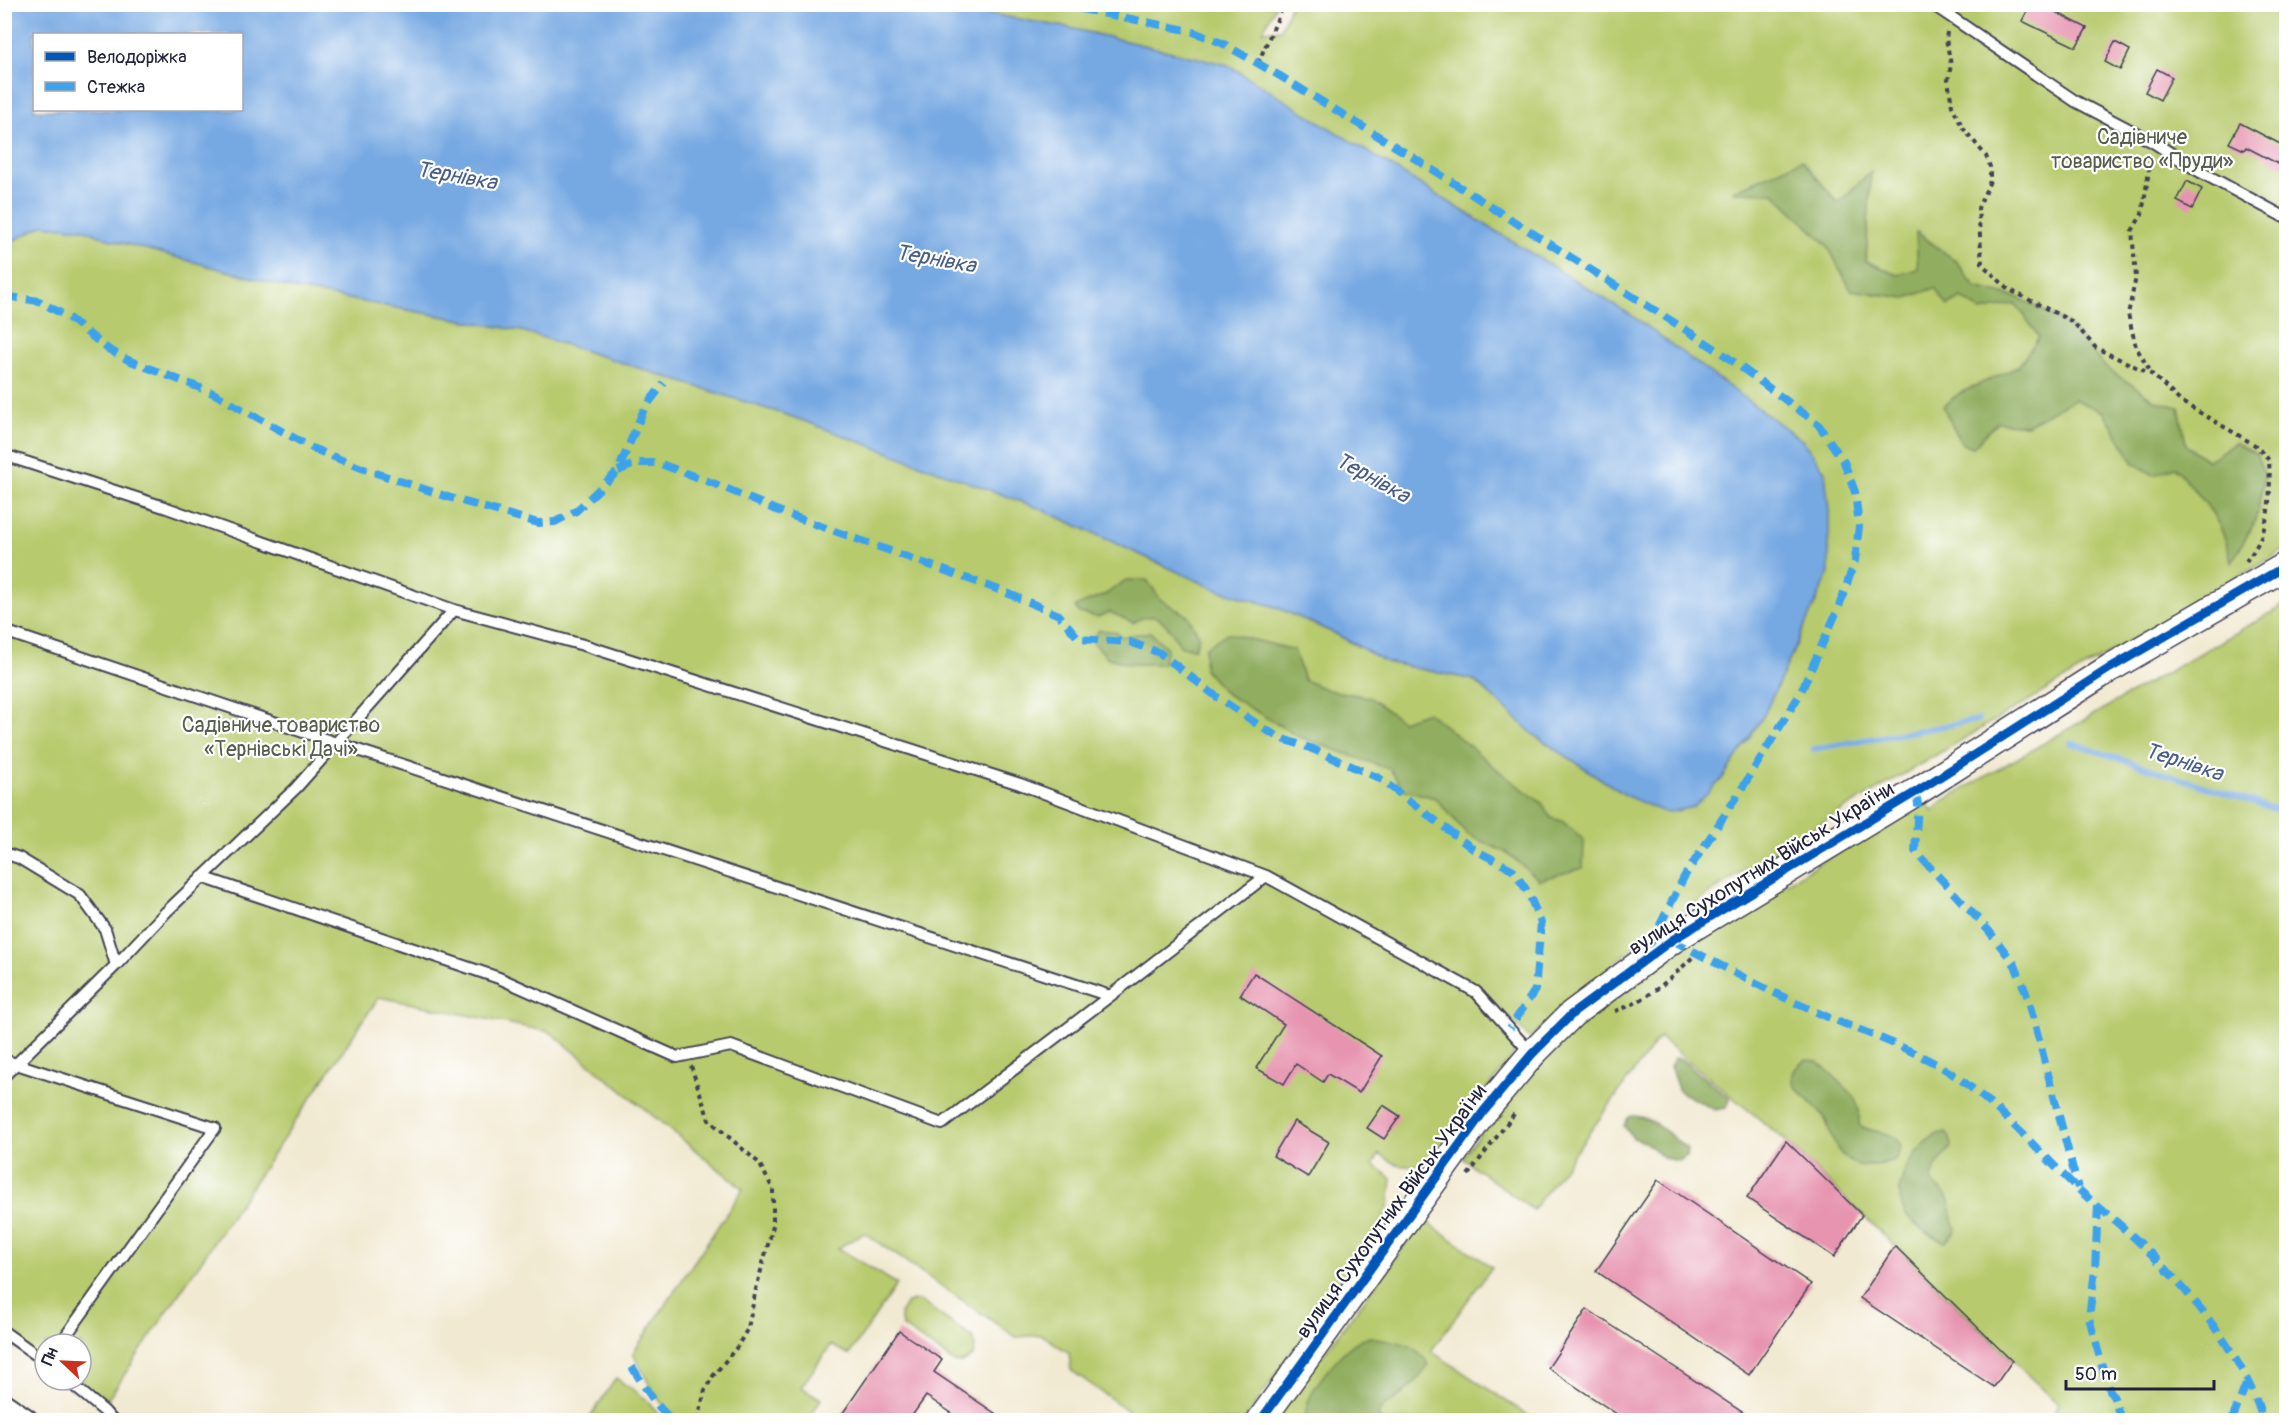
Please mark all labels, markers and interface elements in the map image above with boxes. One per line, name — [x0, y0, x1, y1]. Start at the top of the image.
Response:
legend — [33, 33, 243, 111]
text: Велодоріжка — [87, 46, 187, 69]
text: Стежка — [87, 76, 145, 99]
park label: Садівниче товариство «Пруди» — [2051, 124, 2234, 175]
water label: Тернівка — [415, 155, 501, 197]
water label: Тернівка — [894, 238, 980, 280]
water label: Тернівка — [1330, 446, 1416, 511]
park label: Садівниче товариство «Тернівські Дачі» — [182, 712, 380, 763]
water label: Тернівка — [2141, 736, 2228, 788]
street label: вулиця Сухопутних Військ України — [1624, 775, 1899, 961]
street label: вулиця Сухопутних Військ України — [1290, 1079, 1493, 1344]
north arrow — [33, 1332, 93, 1392]
text: Пн — [37, 1345, 63, 1369]
scale bar — [2066, 1353, 2214, 1391]
text: 50 m — [2075, 1363, 2117, 1386]

